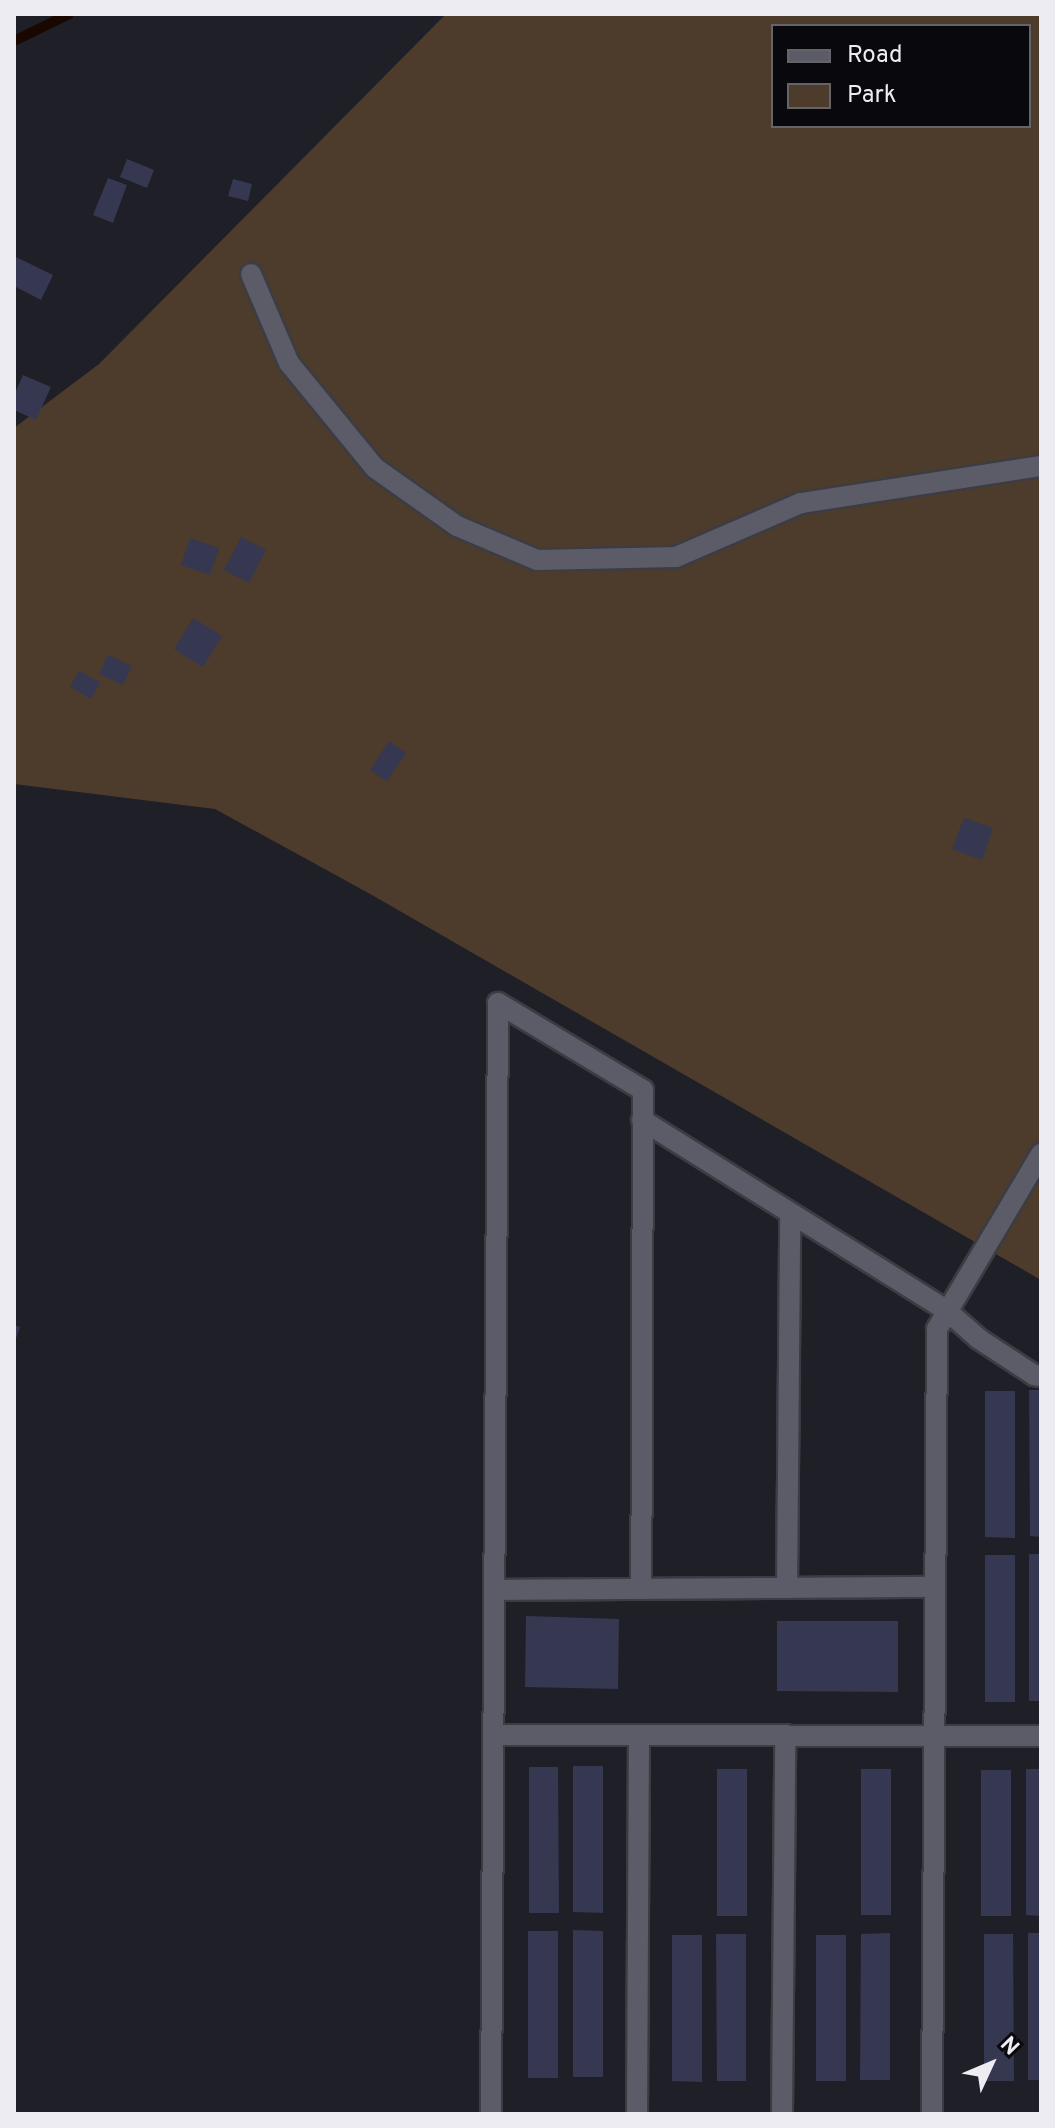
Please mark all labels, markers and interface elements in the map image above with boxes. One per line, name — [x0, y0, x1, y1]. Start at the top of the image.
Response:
legend — [771, 24, 1031, 128]
text: Road — [847, 41, 903, 71]
text: Park — [847, 81, 897, 111]
north arrow — [951, 2024, 1031, 2104]
text: N — [993, 2032, 1024, 2062]

